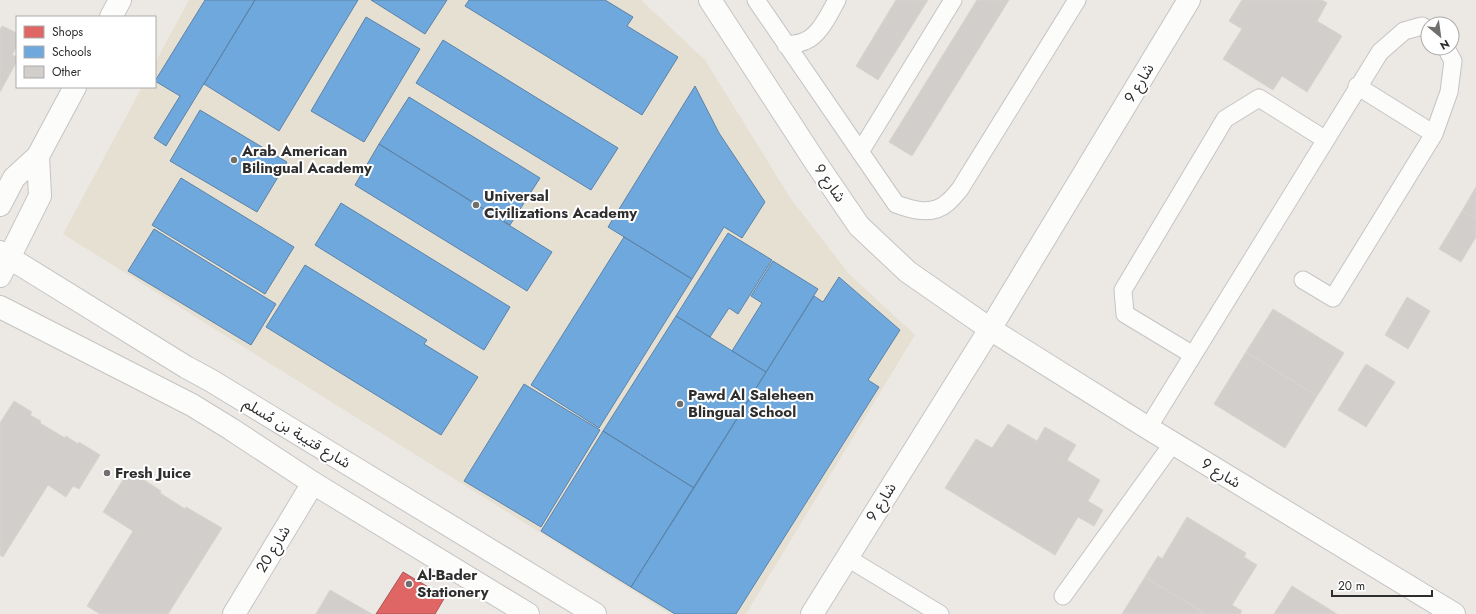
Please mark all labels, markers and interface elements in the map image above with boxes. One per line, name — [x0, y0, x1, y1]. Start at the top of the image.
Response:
legend — [16, 16, 156, 88]
north arrow — [1420, 16, 1460, 56]
text: Shops — [52, 23, 83, 41]
text: N — [1437, 36, 1453, 54]
text: Schools — [52, 43, 91, 61]
street label: شارع 9 — [1119, 59, 1160, 107]
text: Other — [52, 63, 82, 81]
place label: Arab American Bilingual Academy — [241, 140, 372, 179]
marker: Arab American Bilingual Academy — [229, 155, 239, 165]
street label: شارع 9 — [808, 159, 851, 207]
place label: Universal Civilizations Academy — [484, 185, 637, 224]
marker: Universal Civilizations Academy — [471, 200, 481, 210]
place label: Pawd Al Saleheen Blingual School — [688, 384, 814, 423]
street label: شارع قتيبة بن مُسلم — [239, 392, 355, 475]
marker: Pawd Al Saleheen Blingual School — [675, 399, 685, 409]
street label: شارع 9 — [1197, 453, 1245, 494]
place label: Fresh Juice — [115, 462, 192, 484]
marker: Fresh Juice — [102, 468, 112, 478]
street label: شارع 9 — [860, 478, 903, 526]
street label: شارع 20 — [250, 521, 297, 577]
place label: Al-Bader Stationery — [416, 564, 489, 603]
scale bar — [1332, 572, 1432, 598]
text: 20 m — [1338, 577, 1365, 595]
marker: Al-Bader Stationery — [404, 579, 414, 589]

